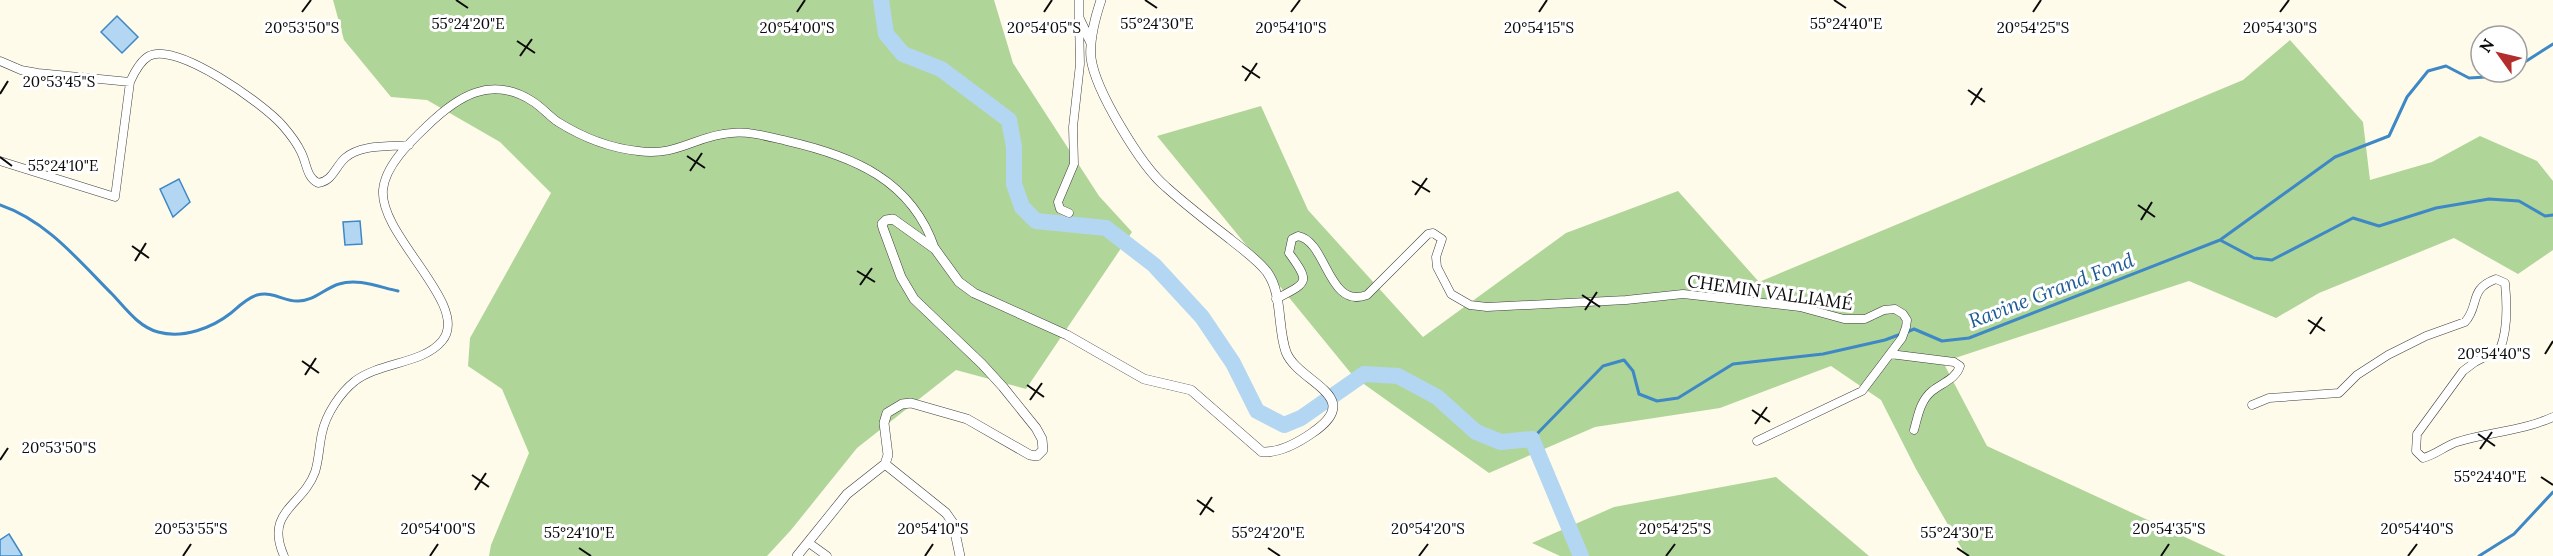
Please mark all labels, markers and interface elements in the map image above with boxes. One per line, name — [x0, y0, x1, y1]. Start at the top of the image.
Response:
text: 55°24'20"E — [431, 14, 505, 33]
text: 55°24'30"E — [1120, 14, 1194, 33]
text: 55°24'40"E — [1810, 14, 1882, 33]
text: 20°53'50"S — [265, 18, 339, 37]
text: 20°54'00"S — [759, 18, 835, 37]
text: 20°54'05"S — [1007, 18, 1081, 37]
text: 20°54'10"S — [1255, 18, 1327, 37]
text: 20°54'15"S — [1504, 18, 1574, 37]
text: 20°54'25"S — [1997, 18, 2069, 37]
text: 20°54'30"S — [2243, 18, 2317, 37]
north arrow — [2469, 24, 2529, 84]
text: N — [2475, 35, 2498, 56]
text: 20°53'45"S — [23, 72, 95, 91]
text: 55°24'10"E — [28, 156, 98, 175]
water label: Ravine Grand Fond — [1965, 247, 2138, 333]
street label: CHEMIN VALLIAMÉ — [1686, 269, 1854, 315]
text: 20°54'40"S — [2457, 344, 2531, 363]
text: 20°53'50"S — [22, 438, 96, 457]
text: 55°24'40"E — [2454, 467, 2526, 486]
text: 20°53'55"S — [154, 519, 228, 538]
text: 20°54'00"S — [400, 519, 476, 538]
text: 20°54'10"S — [897, 519, 969, 538]
text: 20°54'20"S — [1391, 519, 1465, 538]
text: 20°54'25"S — [1639, 519, 1711, 538]
text: 20°54'35"S — [2133, 519, 2205, 538]
text: 20°54'40"S — [2380, 519, 2454, 538]
text: 55°24'10"E — [544, 523, 614, 542]
text: 55°24'20"E — [1231, 523, 1305, 542]
text: 55°24'30"E — [1920, 523, 1994, 542]

